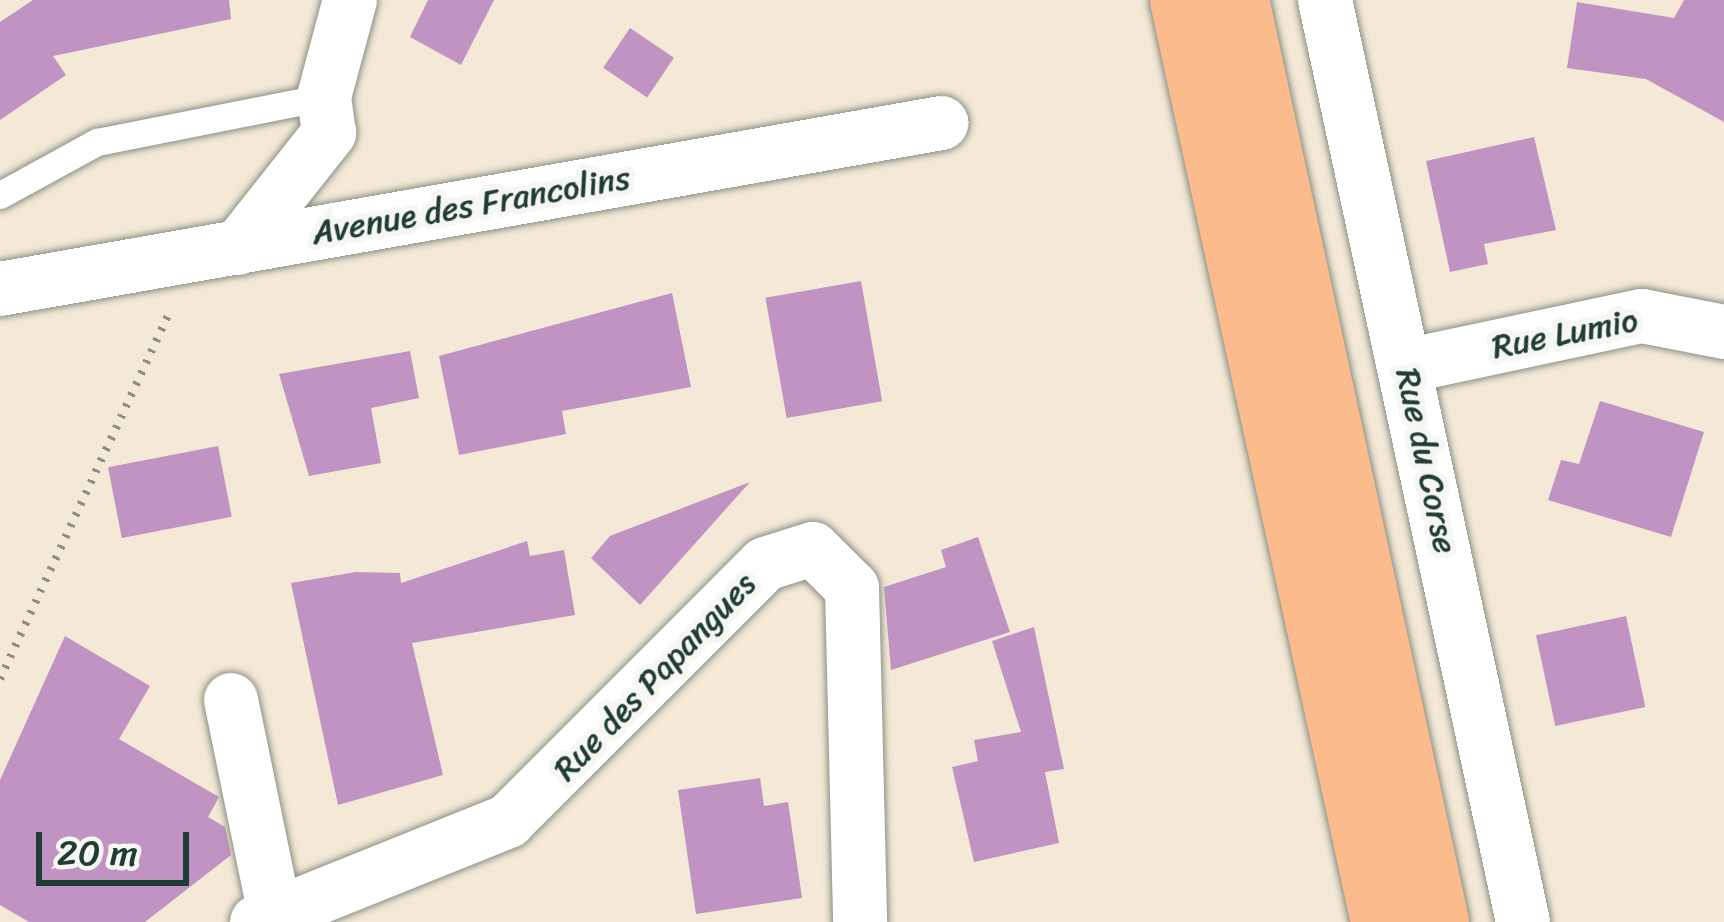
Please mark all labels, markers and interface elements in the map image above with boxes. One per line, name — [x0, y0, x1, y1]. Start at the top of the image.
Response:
street label: Avenue des Francolins — [310, 159, 632, 253]
street label: Rue Lumio — [1489, 301, 1641, 367]
street label: Rue du Corse — [1387, 364, 1465, 558]
street label: Rue des Papangues — [545, 564, 765, 790]
scale bar — [42, 808, 195, 882]
text: 20 m — [57, 821, 138, 885]

